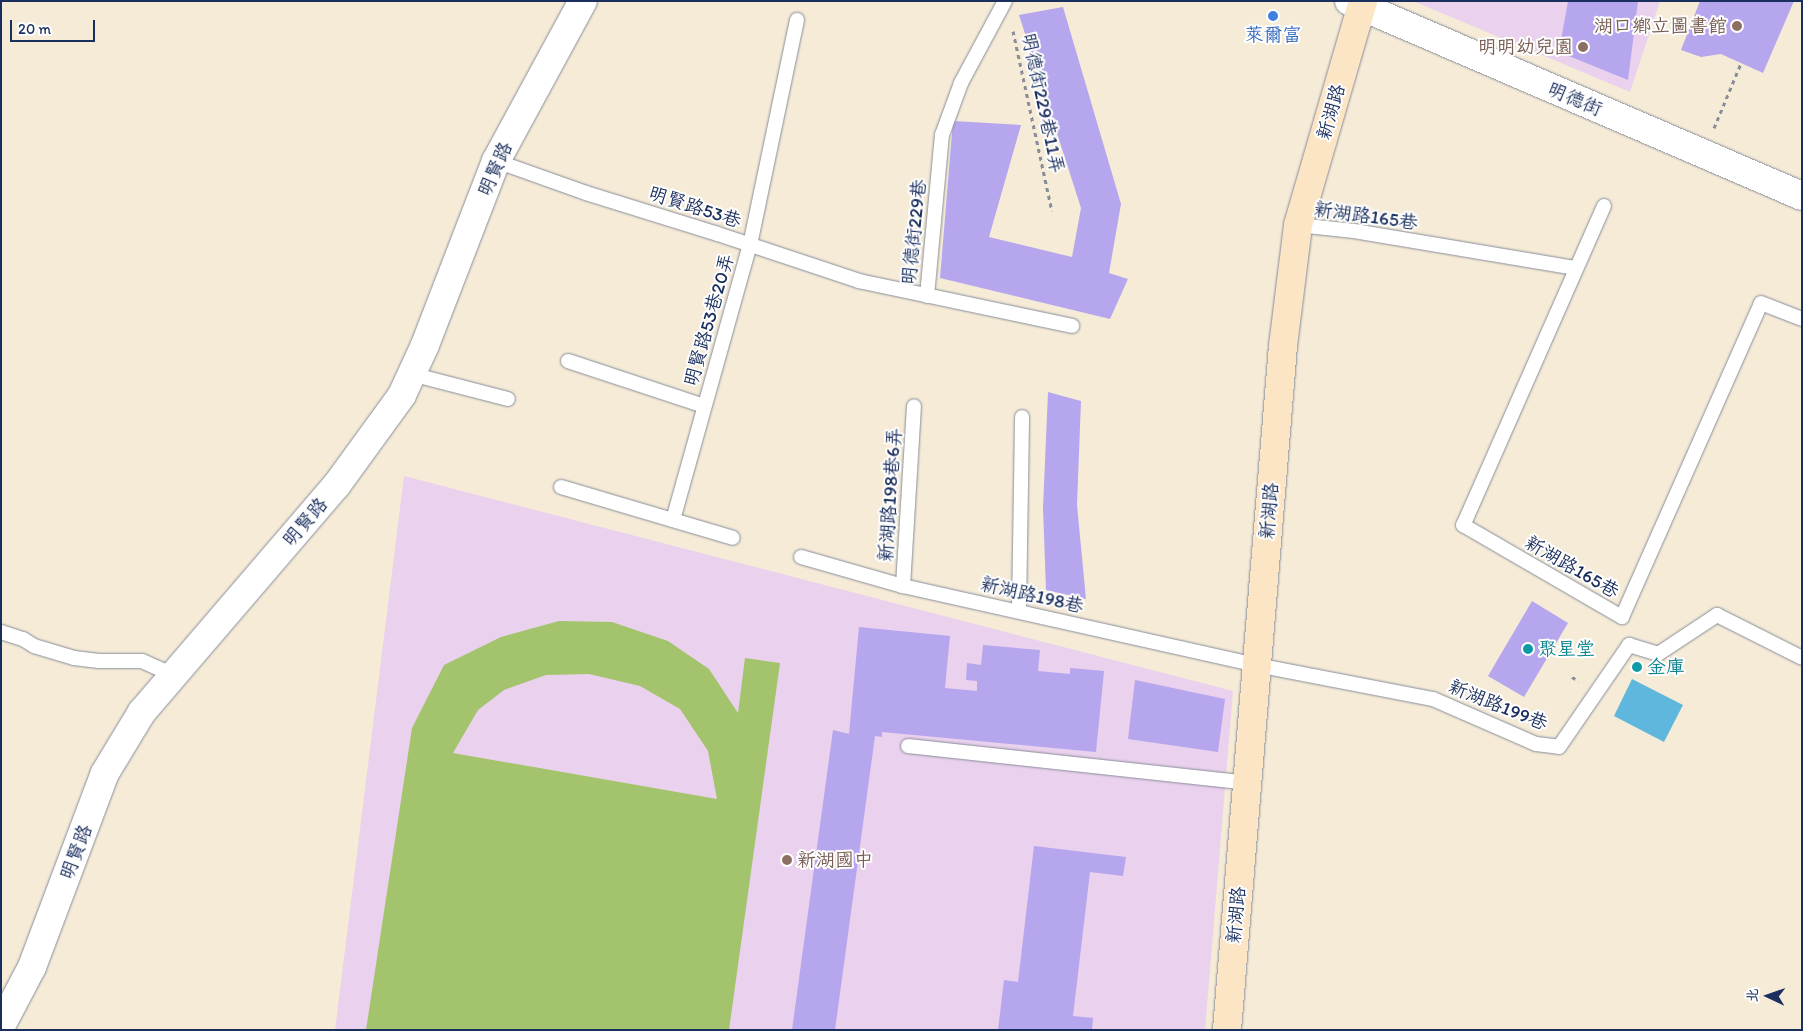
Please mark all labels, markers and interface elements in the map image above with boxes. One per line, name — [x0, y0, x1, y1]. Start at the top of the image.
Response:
scale bar — [12, 10, 98, 42]
marker: 萊爾富 — [1267, 10, 1279, 22]
place label: 湖口鄉立圖書館 — [1594, 15, 1727, 37]
text: 20 m — [18, 20, 51, 38]
marker: 湖口鄉立圖書館 — [1731, 20, 1743, 32]
place label: 萊爾富 — [1245, 24, 1301, 46]
street label: 明德街229巷11弄 — [1017, 31, 1069, 175]
place label: 明明幼兒園 — [1478, 36, 1573, 58]
marker: 明明幼兒園 — [1577, 41, 1589, 53]
street label: 明德街 — [1544, 77, 1606, 121]
street label: 新湖路 — [1312, 81, 1350, 143]
street label: 明賢路 — [473, 138, 517, 200]
street label: 明德街229巷 — [897, 178, 931, 286]
street label: 明賢路53巷 — [646, 181, 744, 233]
street label: 新湖路165巷 — [1313, 197, 1419, 235]
street label: 明賢路53巷20弄 — [679, 251, 739, 389]
street label: 新湖路198巷6弄 — [874, 427, 906, 563]
street label: 新湖路 — [1255, 482, 1283, 540]
street label: 明賢路 — [278, 493, 332, 551]
street label: 新湖路165巷 — [1521, 531, 1623, 603]
street label: 新湖路198巷 — [978, 572, 1086, 618]
place label: 聚星堂 — [1538, 638, 1595, 660]
marker: 聚星堂 — [1522, 643, 1534, 655]
place label: 金庫 — [1647, 656, 1685, 678]
marker: 金庫 — [1631, 661, 1643, 673]
street label: 新湖路199巷 — [1445, 675, 1551, 735]
street label: 明賢路 — [55, 821, 97, 883]
place label: 新湖國中 — [797, 849, 873, 871]
marker: 新湖國中 — [781, 854, 793, 866]
street label: 新湖路 — [1222, 886, 1250, 944]
north arrow — [1743, 971, 1793, 1021]
text: 北 — [1744, 988, 1761, 1003]

